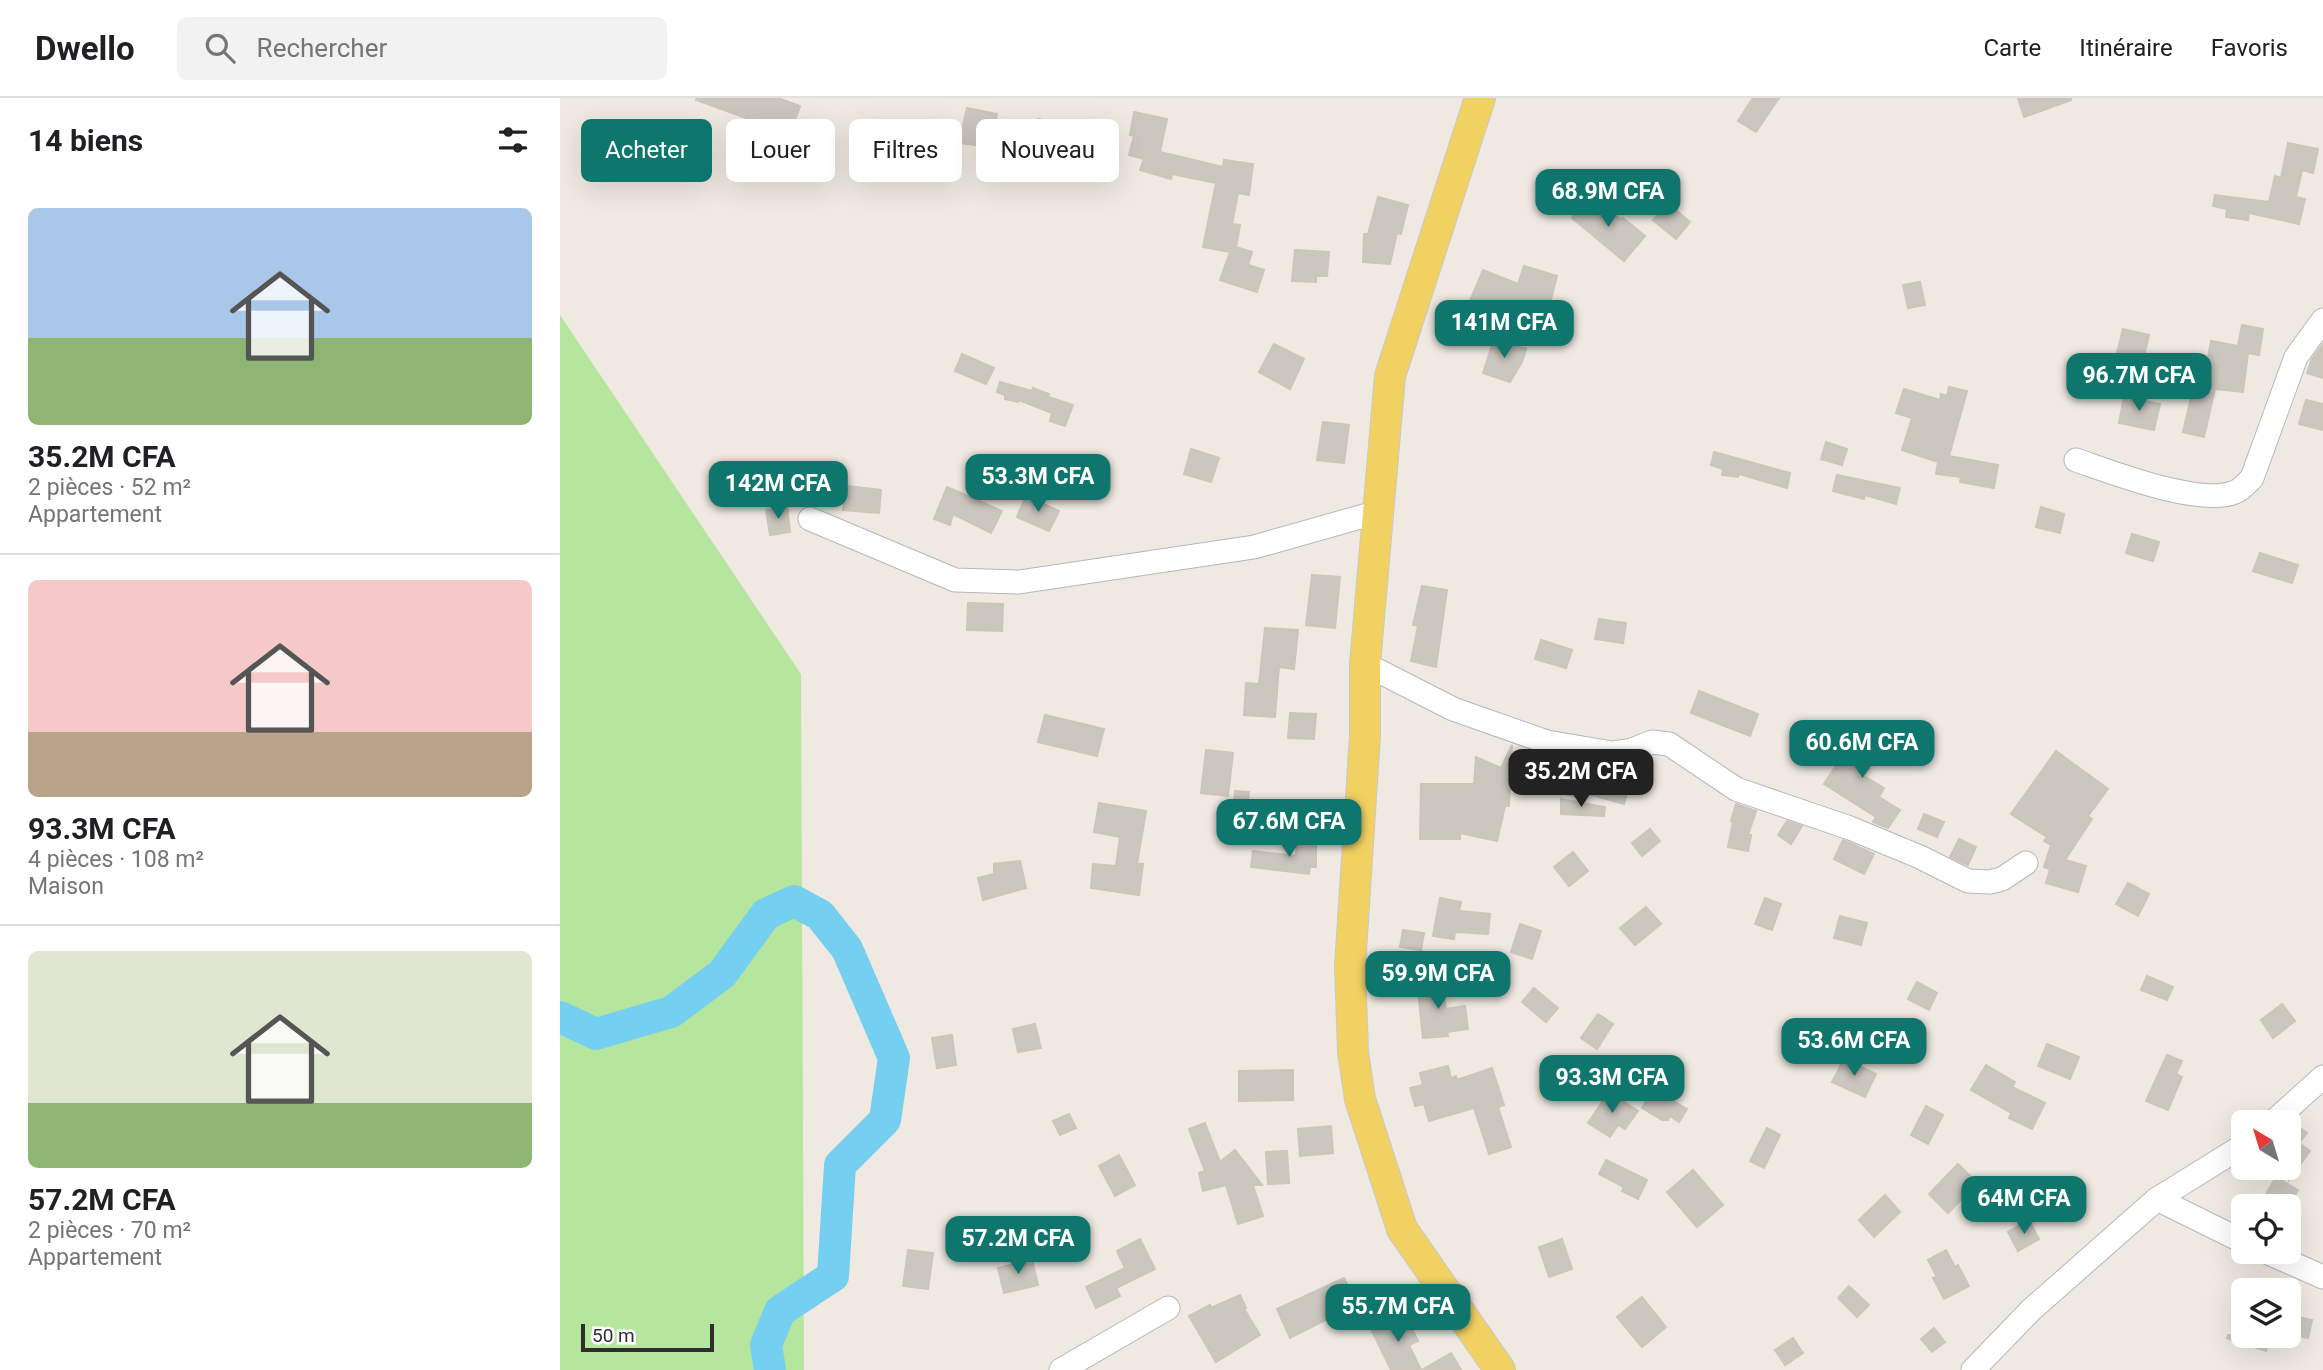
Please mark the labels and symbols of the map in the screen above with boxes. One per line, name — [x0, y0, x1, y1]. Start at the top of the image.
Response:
pin: 68.9M CFA — [1528, 170, 1688, 229]
pin: 141M CFA — [1432, 300, 1576, 360]
pin: 96.7M CFA — [2059, 354, 2219, 413]
pin: 53.3M CFA — [958, 454, 1118, 514]
pin: 142M CFA — [706, 462, 850, 521]
pin: 60.6M CFA — [1782, 720, 1942, 780]
pin: 35.2M CFA — [1501, 750, 1661, 809]
pin: 67.6M CFA — [1209, 800, 1369, 859]
pin: 59.9M CFA — [1358, 951, 1518, 1011]
pin: 53.6M CFA — [1774, 1018, 1934, 1078]
pin: 93.3M CFA — [1532, 1056, 1692, 1115]
north arrow — [2231, 1110, 2301, 1180]
pin: 64M CFA — [1959, 1176, 2089, 1236]
pin: 57.2M CFA — [938, 1216, 1098, 1276]
pin: 55.7M CFA — [1318, 1284, 1478, 1344]
scale bar — [581, 1321, 714, 1353]

